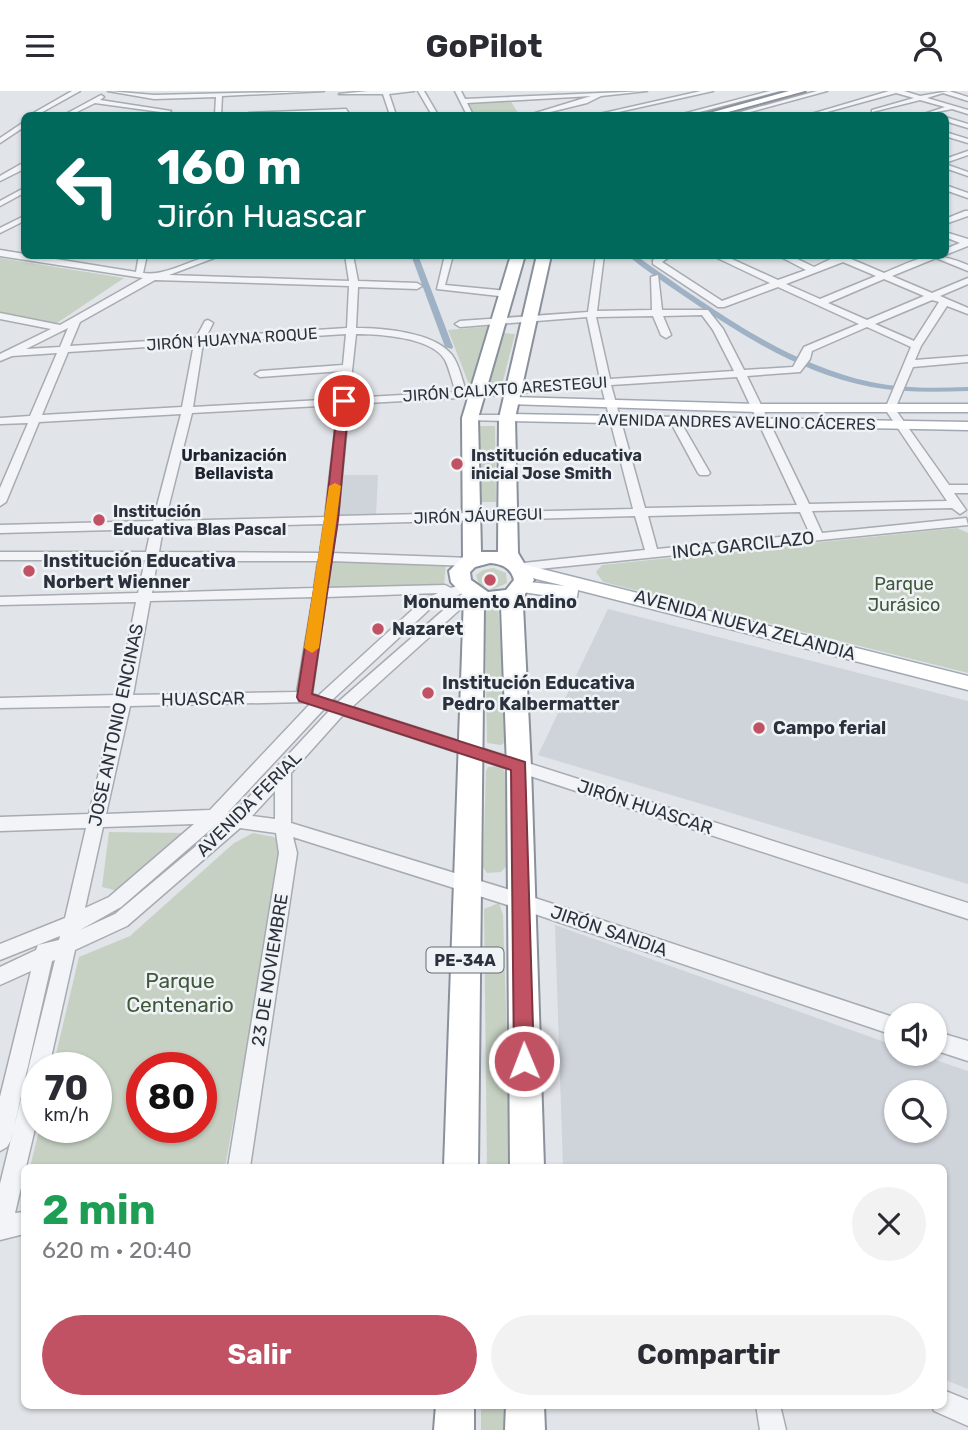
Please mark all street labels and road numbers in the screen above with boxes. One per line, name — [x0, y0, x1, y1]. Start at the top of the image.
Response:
street label: JIRÓN HUAYNA ROQUE — [146, 323, 318, 354]
street label: JIRÓN CALIXTO ARESTEGUI — [402, 371, 608, 406]
street label: AVENIDA ANDRES AVELINO CÁCERES — [598, 410, 876, 434]
street label: JIRÓN JÁUREGUI — [413, 503, 543, 528]
street label: INCA GARCILAZO — [671, 527, 815, 563]
street label: AVENIDA NUEVA ZELANDIA — [632, 585, 858, 665]
street label: JOSE ANTONIO ENCINAS — [84, 622, 148, 828]
street label: HUASCAR — [161, 687, 245, 711]
street label: AVENIDA FERIAL — [192, 747, 306, 861]
street label: JIRÓN HUASCAR — [574, 775, 716, 839]
street label: 23 DE NOVIEMBRE — [247, 892, 293, 1048]
street label: JIRÓN SANDIA — [548, 901, 670, 961]
road number: PE-34A — [426, 947, 504, 973]

